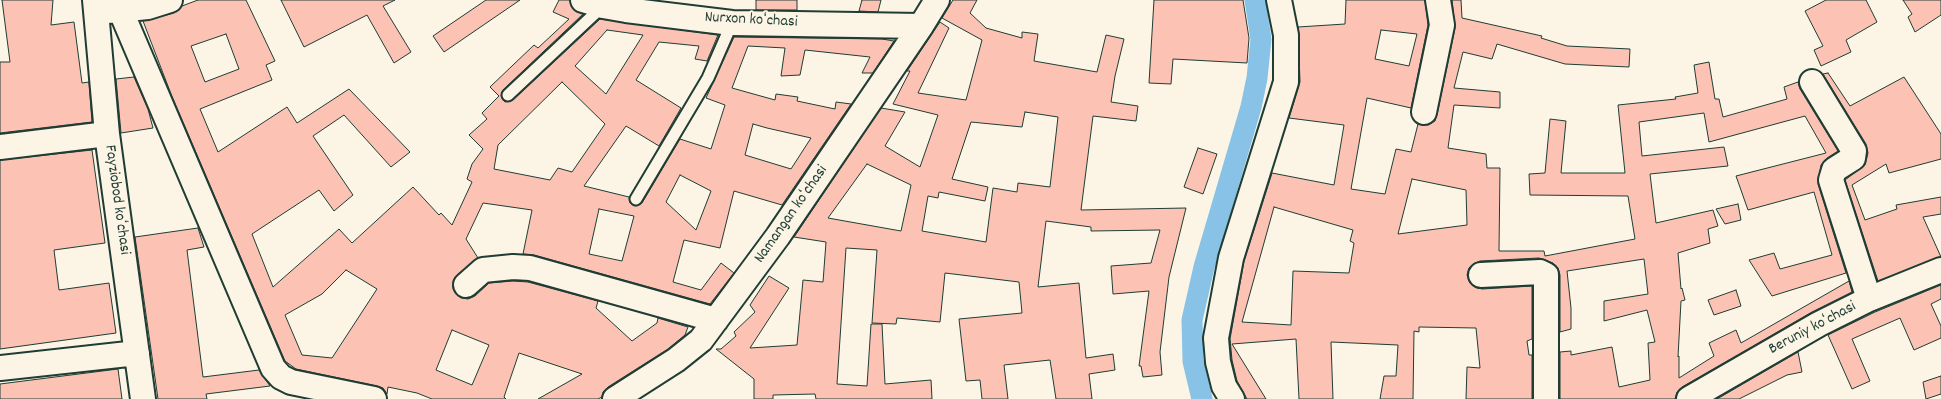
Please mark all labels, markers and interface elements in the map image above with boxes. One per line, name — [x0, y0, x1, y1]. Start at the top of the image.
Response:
street label: Nurxon koʻchasi — [704, 9, 798, 33]
street label: Fayziobod koʻchasi — [99, 144, 133, 256]
street label: Namangan koʻchasi — [751, 162, 833, 268]
street label: Beruniy koʻchasi — [1766, 298, 1860, 360]

